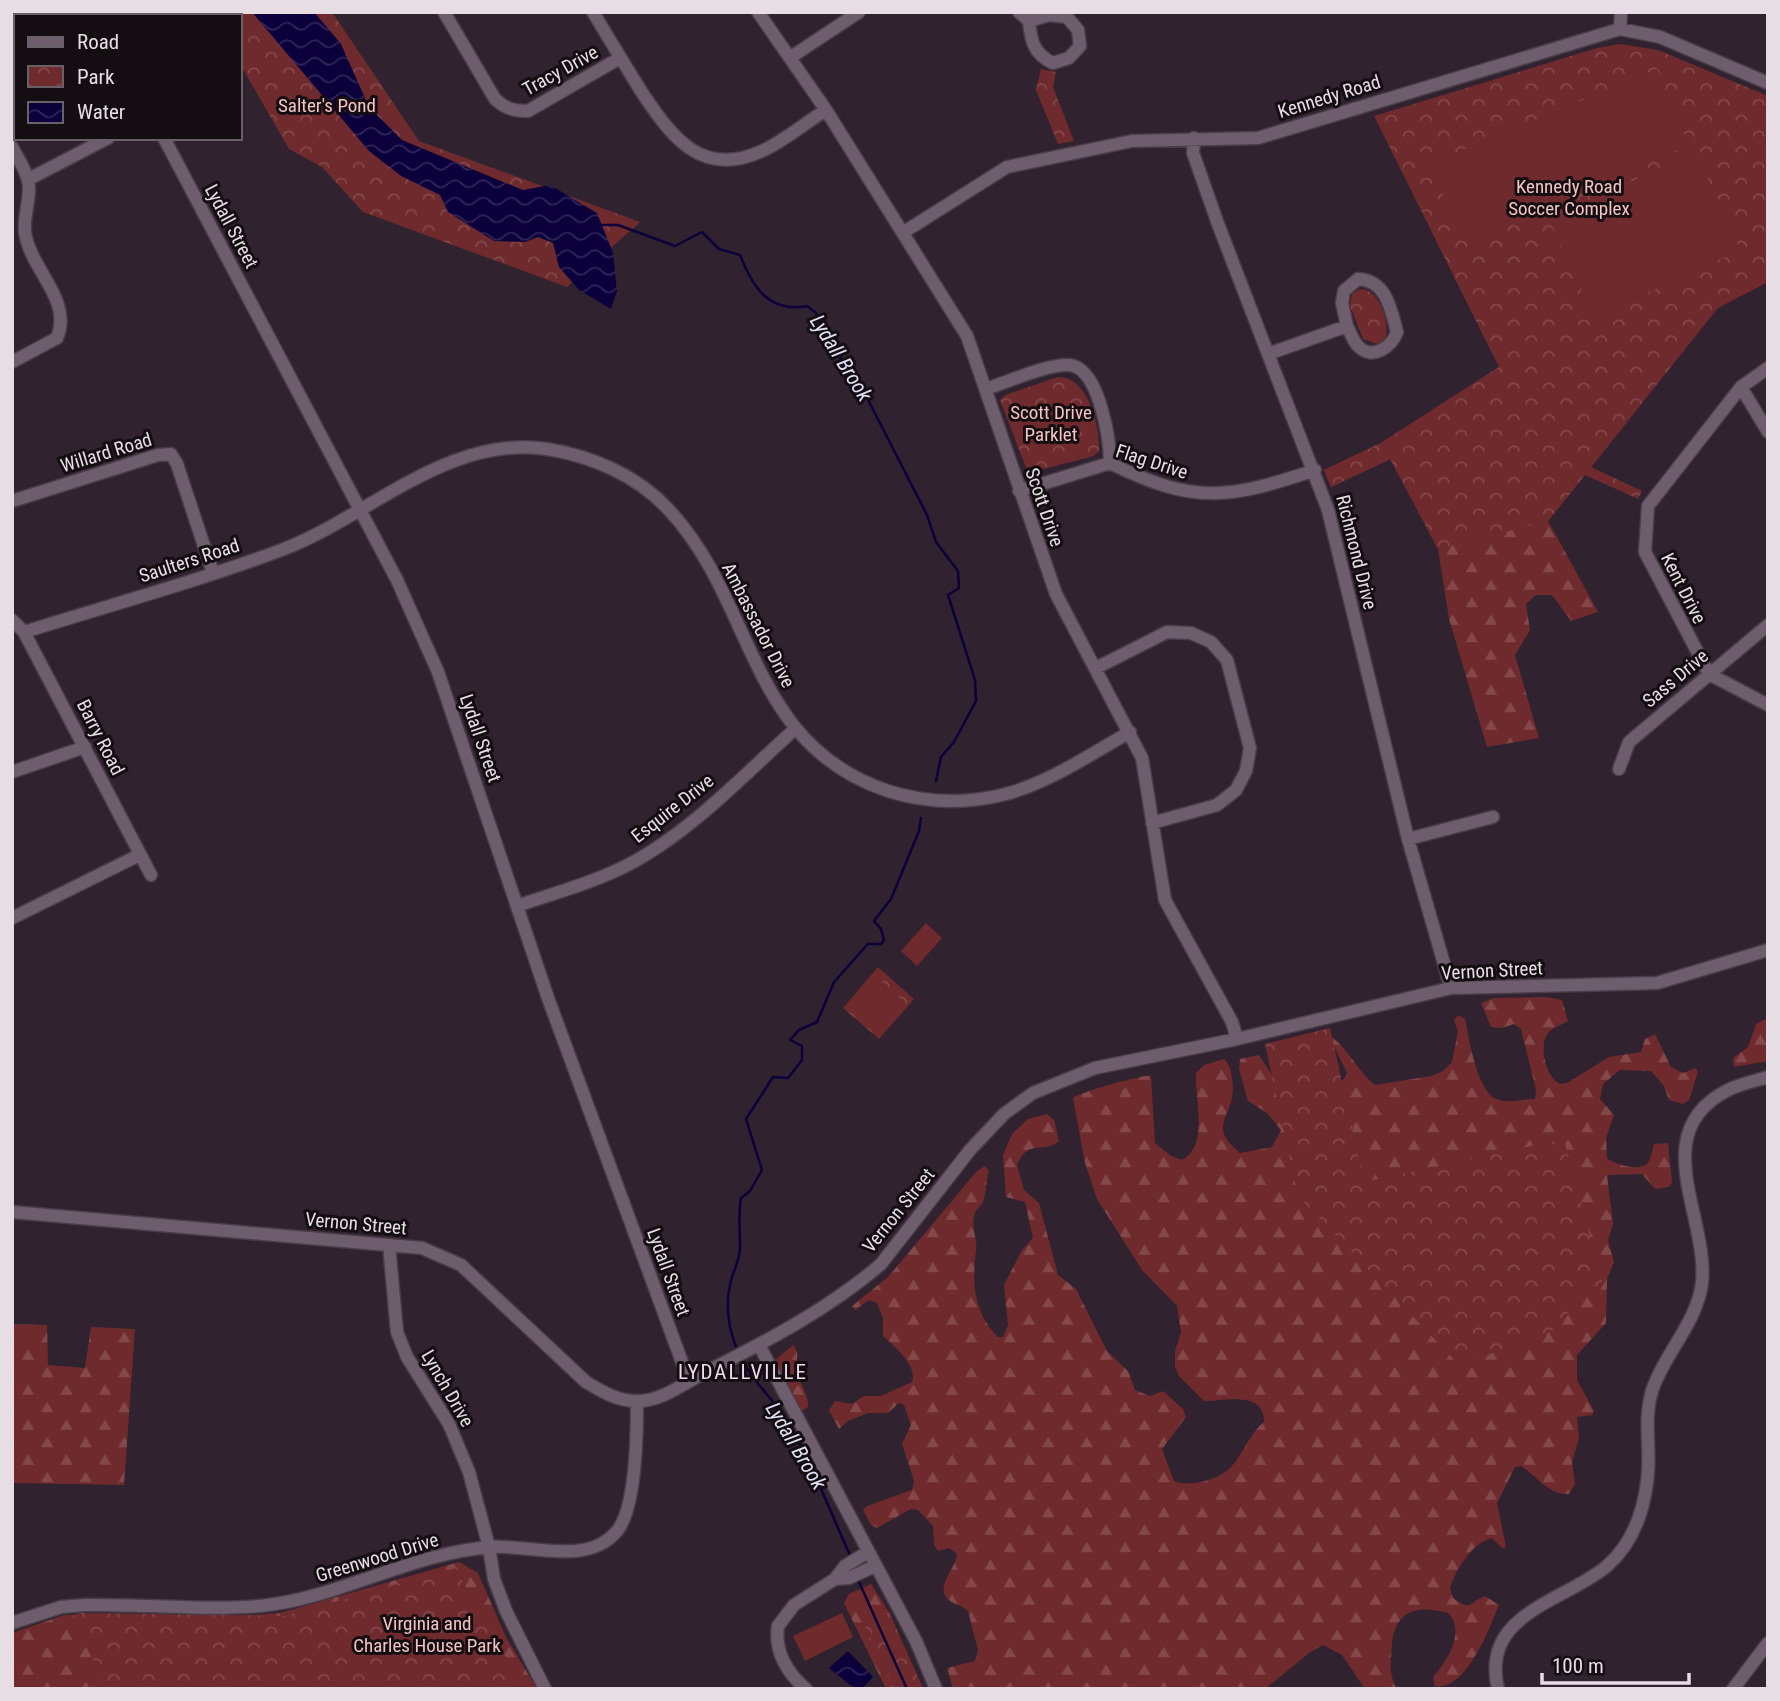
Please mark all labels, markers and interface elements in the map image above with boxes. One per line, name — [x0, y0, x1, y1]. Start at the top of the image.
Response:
legend — [14, 14, 242, 140]
text: Road — [77, 30, 119, 54]
street label: Tracy Drive — [519, 40, 602, 101]
text: Park — [77, 65, 115, 89]
street label: Kennedy Road — [1275, 70, 1383, 123]
park label: Salter's Pond — [278, 94, 376, 117]
text: Water — [77, 100, 125, 124]
park label: Kennedy Road Soccer Complex — [1508, 175, 1630, 220]
street label: Lydall Street — [200, 180, 263, 272]
water label: Lydall Brook — [805, 310, 877, 406]
park label: Scott Drive Parklet — [1010, 401, 1092, 446]
street label: Willard Road — [58, 428, 155, 477]
street label: Flag Drive — [1113, 439, 1191, 484]
street label: Scott Drive — [1020, 465, 1069, 550]
street label: Richmond Drive — [1331, 493, 1382, 612]
street label: Saulters Road — [136, 533, 242, 587]
street label: Kent Drive — [1656, 549, 1711, 627]
street label: Ambassador Drive — [717, 559, 800, 692]
street label: Sass Drive — [1638, 644, 1713, 712]
street label: Lydall Street — [455, 691, 506, 785]
street label: Barry Road — [72, 696, 129, 779]
street label: Esquire Drive — [627, 769, 718, 848]
street label: Vernon Street — [1441, 956, 1543, 985]
street label: Vernon Street — [857, 1164, 939, 1257]
street label: Vernon Street — [304, 1208, 408, 1239]
street label: Lydall Street — [642, 1225, 695, 1319]
street label: Lynch Drive — [416, 1346, 479, 1431]
district label: LYDALLVILLE — [678, 1360, 808, 1384]
water label: Lydall Brook — [761, 1398, 832, 1495]
street label: Greenwood Drive — [313, 1528, 441, 1587]
park label: Virginia and Charles House Park — [353, 1612, 501, 1657]
scale bar — [1542, 1642, 1689, 1686]
text: 100 m — [1552, 1654, 1604, 1678]

